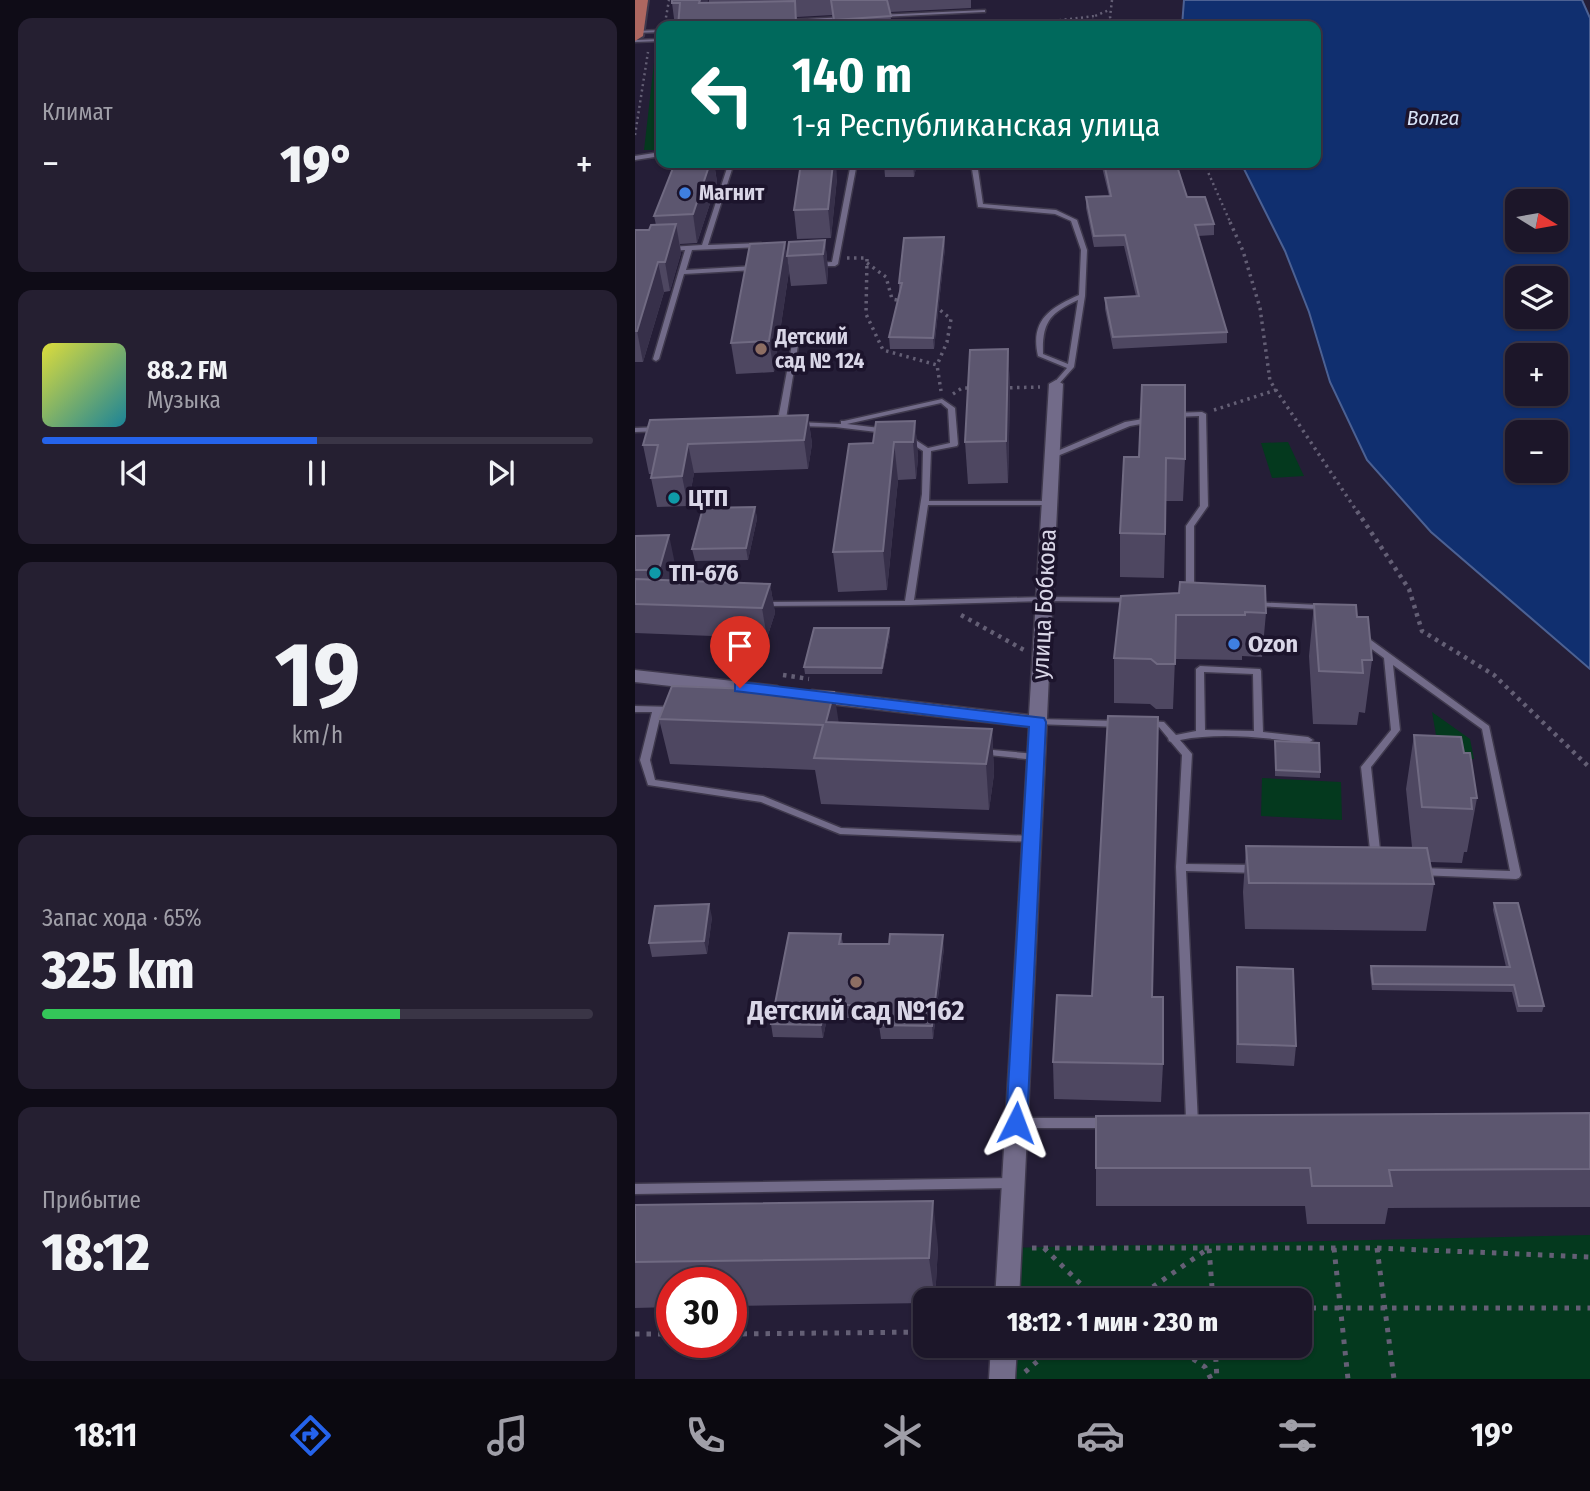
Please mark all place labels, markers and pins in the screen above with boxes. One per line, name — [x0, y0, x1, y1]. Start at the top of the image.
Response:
place label: Магнит — [699, 180, 765, 206]
marker: Магнит — [677, 185, 693, 201]
place label: Детский сад № 124 — [774, 324, 864, 374]
marker: Детский сад № 124 — [753, 341, 769, 357]
place label: ЦТП — [688, 484, 728, 512]
marker: ЦТП — [666, 490, 682, 506]
place label: ТП-676 — [669, 559, 739, 587]
marker: ТП-676 — [647, 565, 663, 581]
pin — [710, 616, 770, 688]
place label: Ozon — [1248, 630, 1298, 658]
marker: Ozon — [1226, 636, 1242, 652]
marker: Детский сад №162 — [848, 974, 864, 990]
place label: Детский сад №162 — [747, 994, 964, 1027]

